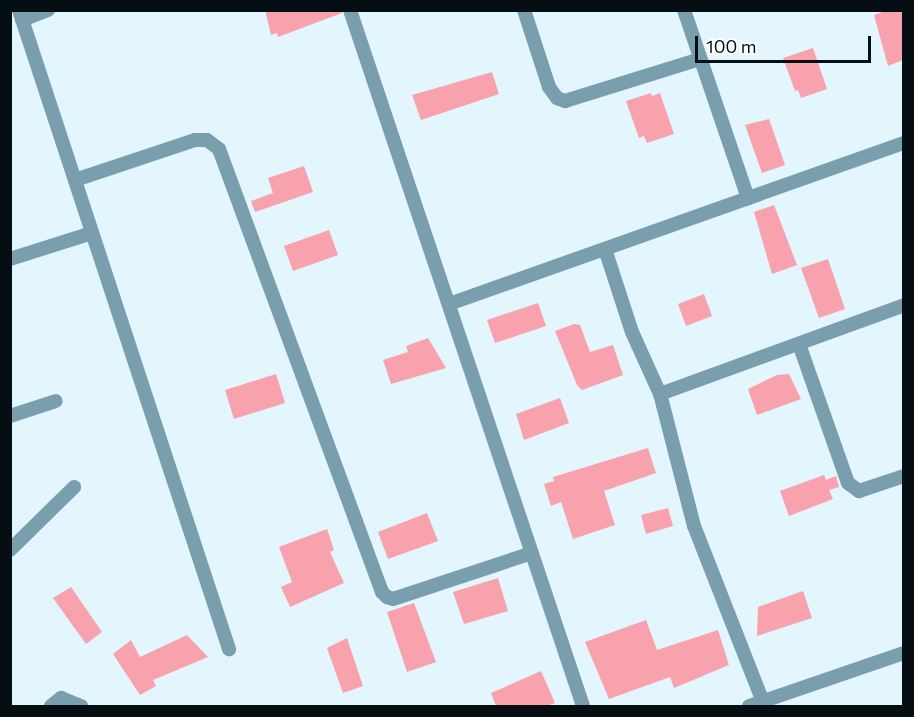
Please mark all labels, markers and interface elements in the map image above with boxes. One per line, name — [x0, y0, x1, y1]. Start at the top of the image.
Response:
scale bar — [698, 24, 874, 62]
text: 100 m — [706, 35, 756, 57]

